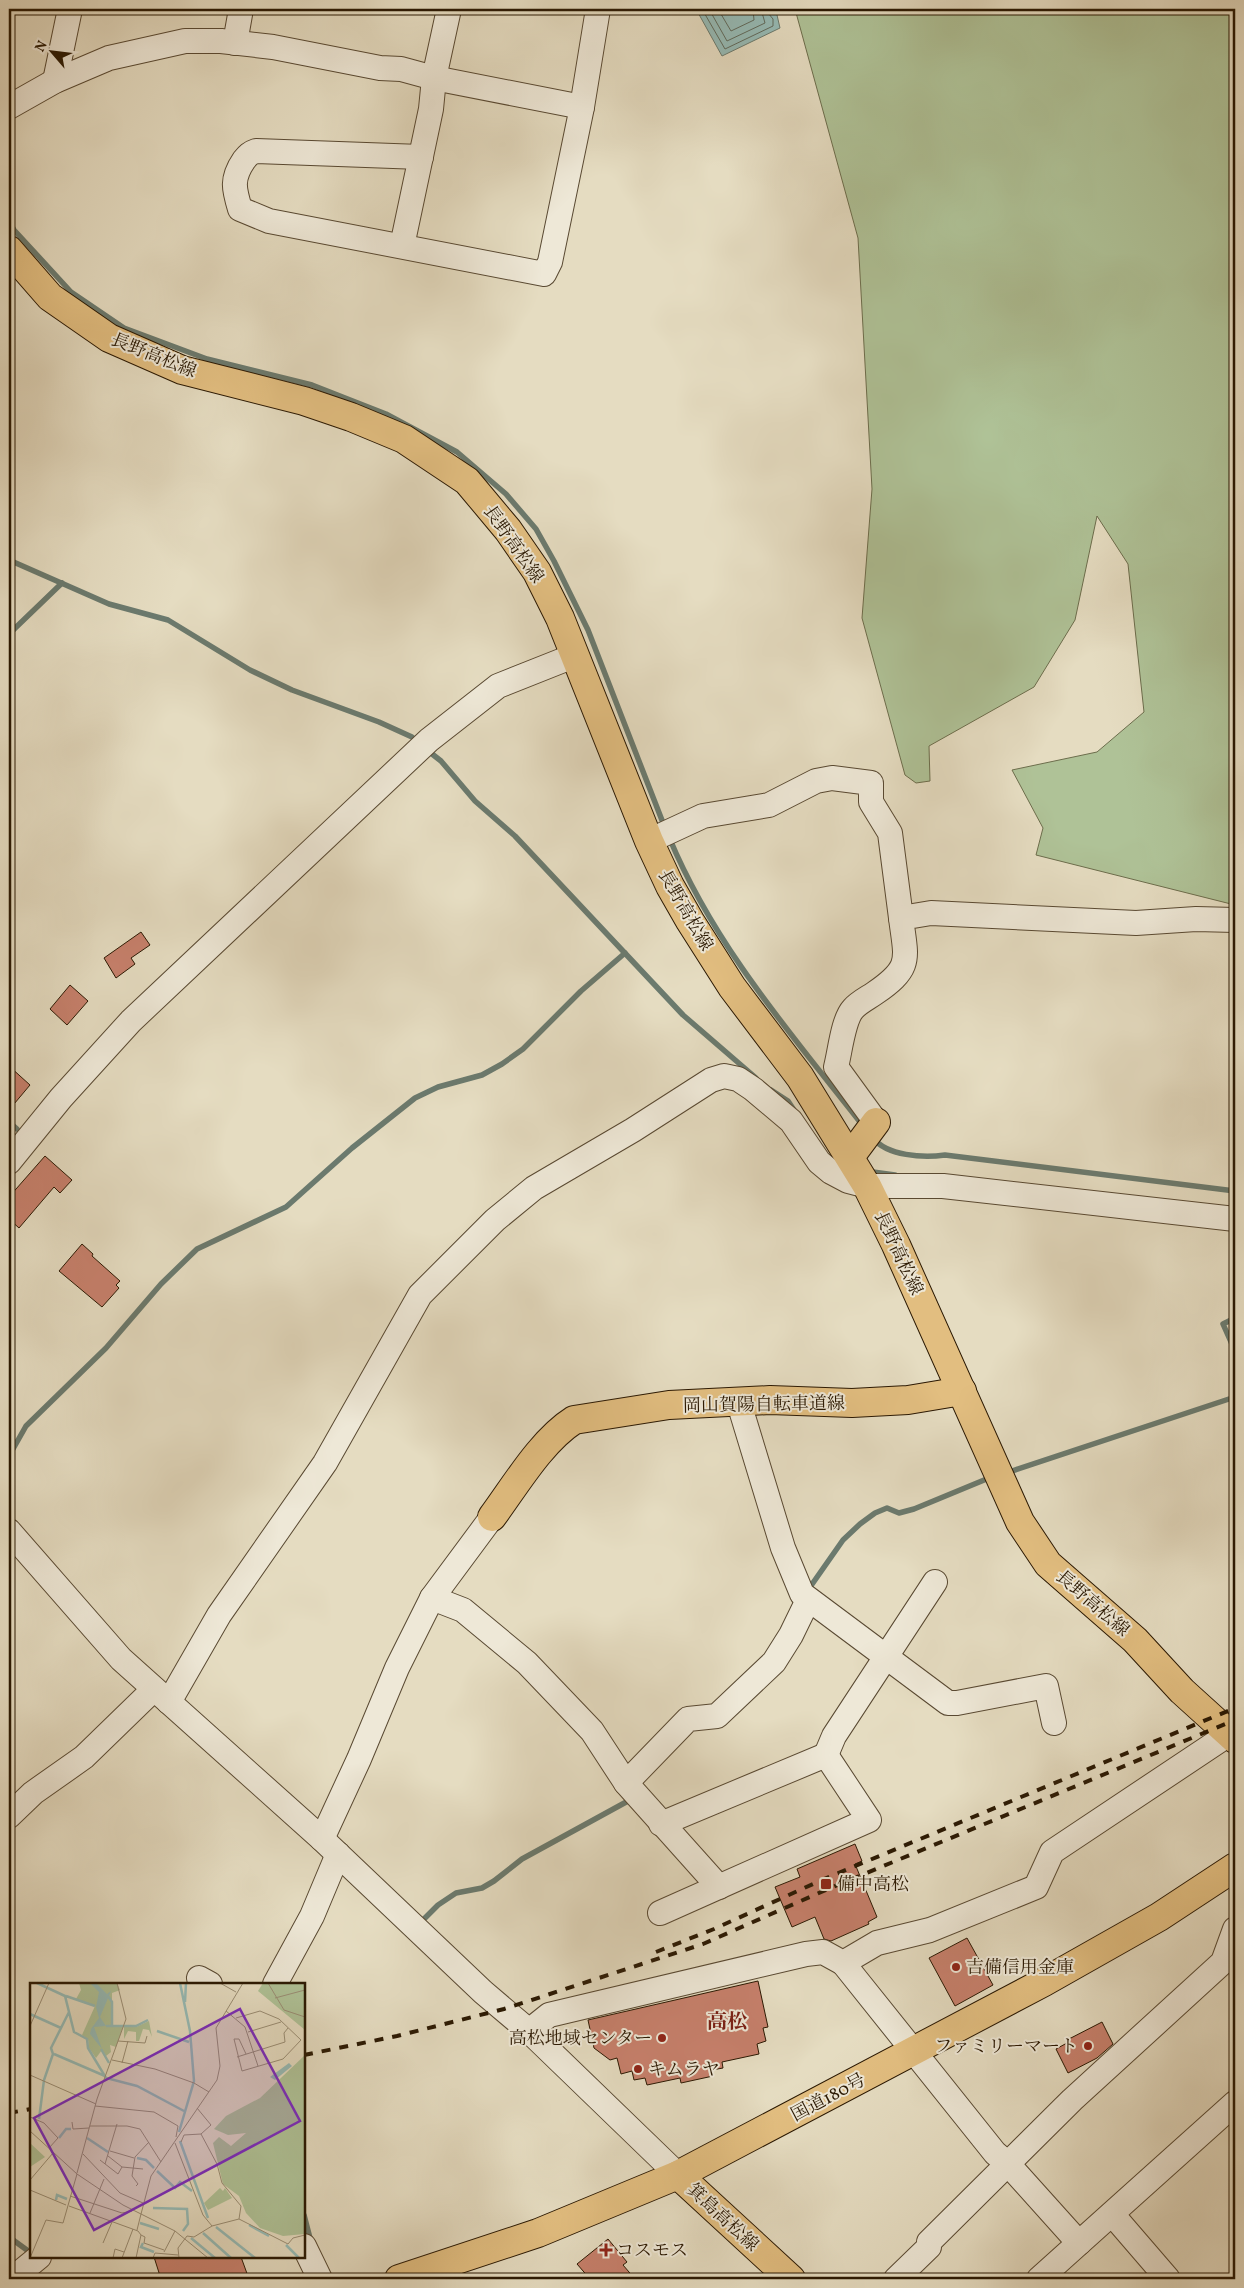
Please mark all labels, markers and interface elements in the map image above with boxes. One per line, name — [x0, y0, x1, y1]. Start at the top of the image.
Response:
north arrow — [28, 28, 78, 78]
text: N — [31, 38, 53, 56]
street label: 長野高松線 — [107, 328, 200, 385]
street label: 長野高松線 — [477, 501, 549, 589]
street label: 長野高松線 — [651, 866, 718, 956]
street label: 長野高松線 — [867, 1208, 928, 1300]
street label: 岡山賀陽自転車道線 — [683, 1392, 845, 1419]
street label: 長野高松線 — [1050, 1565, 1134, 1643]
place label: 備中高松 — [837, 1873, 909, 1898]
marker: 備中高松 — [819, 1877, 833, 1891]
place label: 吉備信用金庫 — [966, 1956, 1074, 1981]
marker: 吉備信用金庫 — [950, 1961, 962, 1973]
inset map — [30, 1983, 305, 2258]
district label: 高松 — [707, 2009, 747, 2037]
place label: 高松地域センター — [509, 2027, 652, 2052]
marker: 高松地域センター — [656, 2032, 668, 2044]
place label: ファミリーマート — [934, 2035, 1078, 2060]
marker: ファミリーマート — [1082, 2040, 1094, 2052]
place label: キムラヤ — [648, 2058, 720, 2083]
marker: キムラヤ — [632, 2063, 644, 2075]
street label: 国道180号 — [787, 2068, 870, 2128]
street label: 箕島高松線 — [681, 2178, 763, 2258]
place label: コスモス — [616, 2239, 688, 2264]
marker: コスモス — [600, 2244, 612, 2256]

